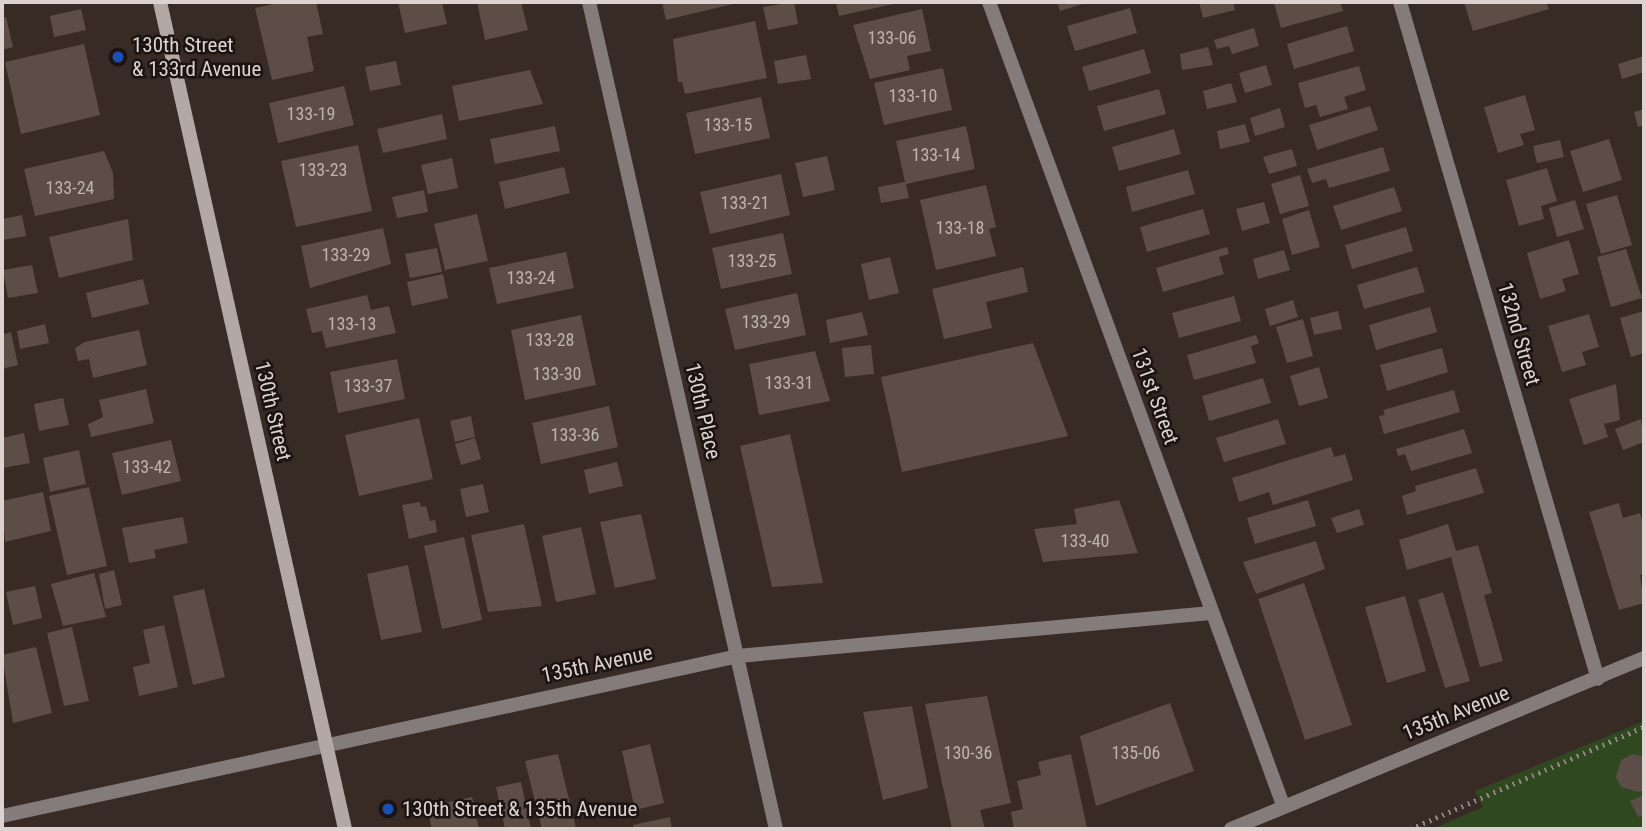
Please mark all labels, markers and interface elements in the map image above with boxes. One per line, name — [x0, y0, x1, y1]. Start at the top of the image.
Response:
house number: 133-06 — [868, 27, 916, 49]
place label: 130th Street & 133rd Avenue — [132, 32, 261, 82]
marker: 130th Street & 133rd Avenue — [110, 49, 126, 65]
house number: 133-10 — [889, 85, 937, 107]
house number: 133-19 — [287, 103, 335, 125]
house number: 133-15 — [704, 114, 752, 136]
house number: 133-14 — [912, 144, 960, 166]
house number: 133-23 — [299, 159, 347, 181]
house number: 133-24 — [46, 177, 94, 199]
house number: 133-21 — [721, 192, 769, 214]
house number: 133-18 — [936, 217, 984, 239]
house number: 133-29 — [322, 244, 370, 266]
house number: 133-25 — [728, 250, 776, 272]
house number: 133-24 — [507, 267, 555, 289]
street label: 132nd Street — [1492, 280, 1546, 388]
house number: 133-29 — [742, 311, 790, 333]
house number: 133-13 — [328, 313, 376, 335]
house number: 133-28 — [526, 329, 574, 351]
street label: 131st Street — [1126, 344, 1184, 448]
street label: 130th Street — [249, 359, 297, 463]
street label: 130th Place — [680, 360, 726, 462]
house number: 133-30 — [533, 363, 581, 385]
house number: 133-31 — [765, 372, 813, 394]
house number: 133-37 — [344, 375, 392, 397]
house number: 133-36 — [551, 424, 599, 446]
house number: 133-42 — [123, 456, 171, 478]
house number: 133-40 — [1061, 530, 1109, 552]
street label: 135th Avenue — [539, 640, 655, 688]
street label: 135th Avenue — [1399, 680, 1513, 746]
house number: 130-36 — [944, 742, 992, 764]
house number: 135-06 — [1112, 742, 1160, 764]
place label: 130th Street & 135th Avenue — [402, 796, 637, 822]
marker: 130th Street & 135th Avenue — [380, 801, 396, 817]

